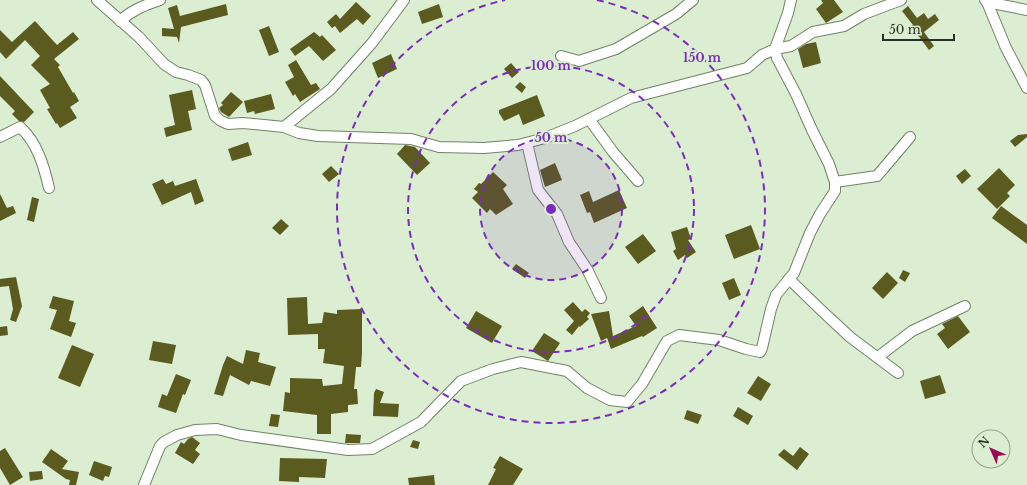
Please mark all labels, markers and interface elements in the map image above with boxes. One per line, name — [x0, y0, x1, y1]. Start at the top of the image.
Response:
scale bar — [883, 16, 954, 42]
text: 50 m — [889, 22, 921, 37]
text: 150 m — [683, 50, 722, 65]
text: 100 m — [531, 58, 572, 73]
text: 50 m — [535, 130, 568, 145]
centre of rings — [544, 202, 558, 216]
north arrow — [971, 429, 1011, 469]
text: N — [975, 433, 993, 451]

